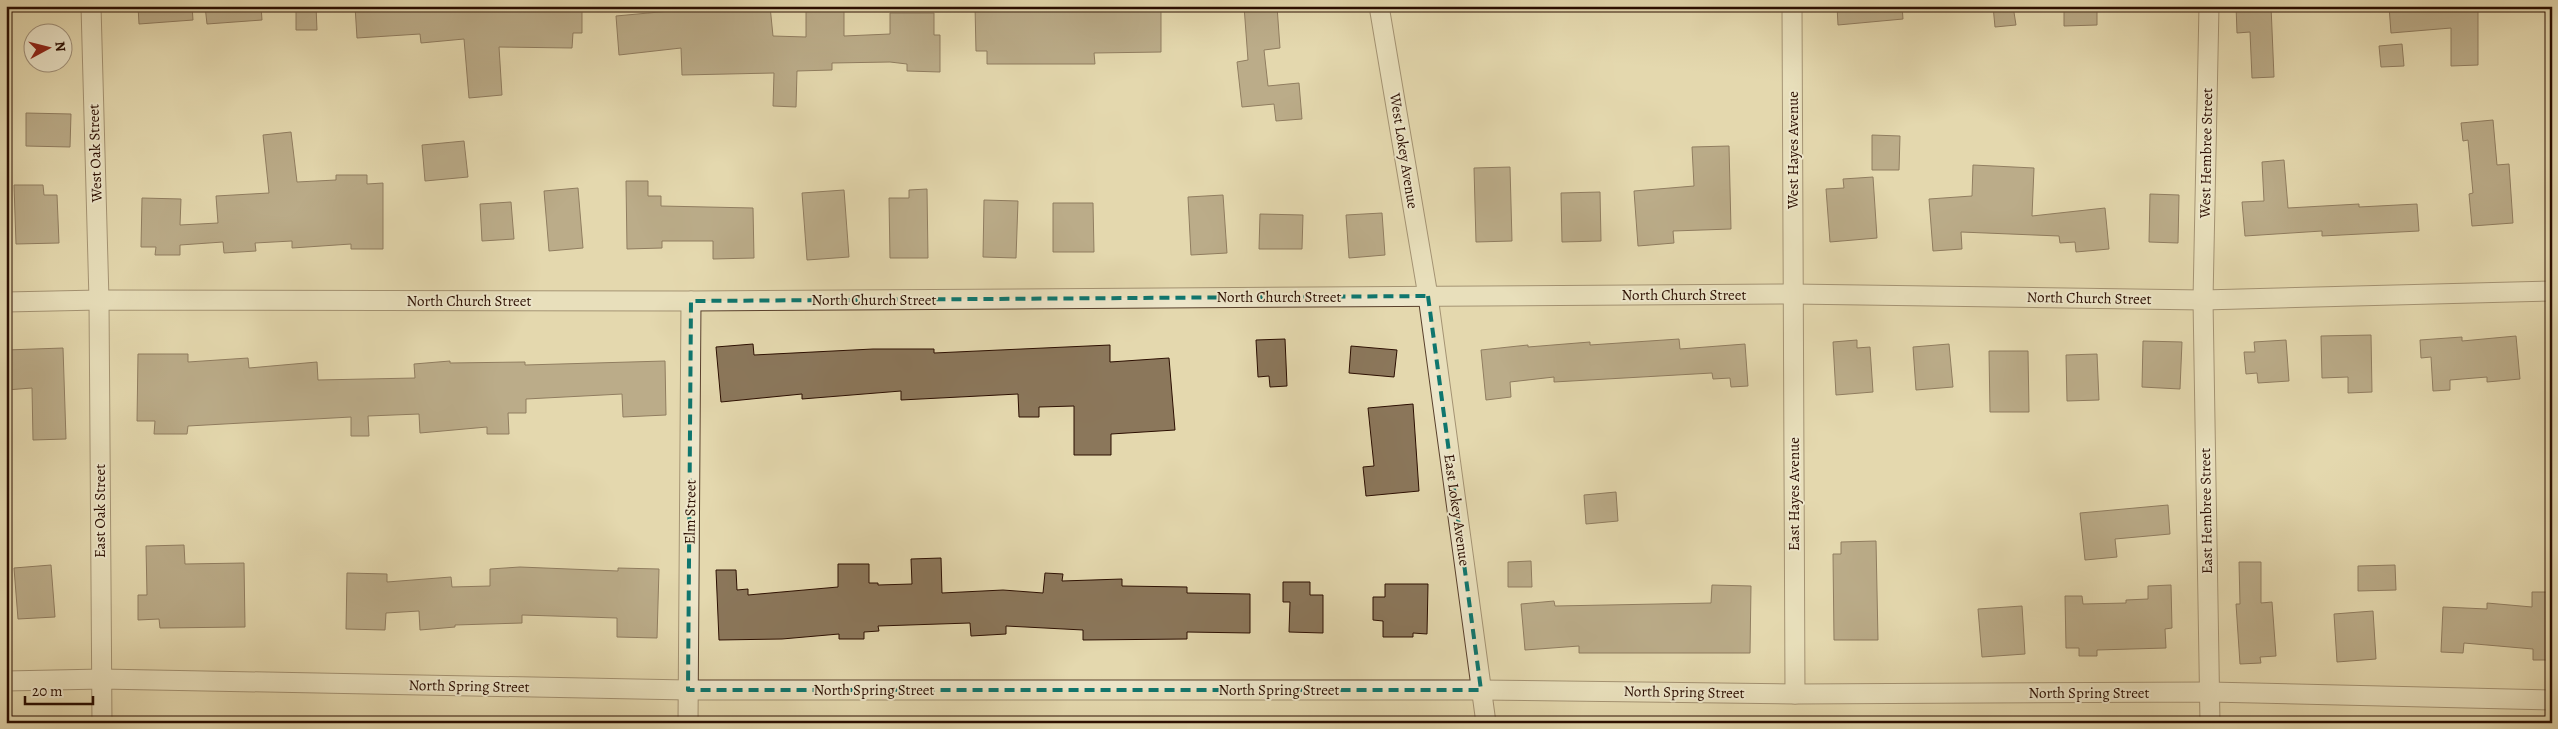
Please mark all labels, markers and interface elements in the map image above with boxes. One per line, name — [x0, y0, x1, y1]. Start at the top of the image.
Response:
north arrow — [22, 22, 72, 72]
text: N — [50, 40, 70, 53]
street label: West Hembree Street — [2195, 88, 2217, 219]
street label: West Lokey Avenue — [1385, 91, 1423, 211]
street label: West Hayes Avenue — [1783, 91, 1803, 210]
street label: West Oak Street — [83, 104, 107, 203]
street label: North Church Street — [1622, 285, 1747, 305]
street label: North Church Street — [1217, 287, 1342, 307]
street label: North Church Street — [2026, 287, 2152, 309]
street label: North Church Street — [812, 290, 937, 310]
street label: North Church Street — [407, 291, 532, 311]
street label: East Hayes Avenue — [1784, 437, 1804, 551]
street label: East Hembree Street — [2195, 448, 2217, 574]
street label: East Lokey Avenue — [1439, 453, 1475, 568]
street label: East Oak Street — [90, 464, 110, 558]
street label: Elm Street — [679, 479, 701, 545]
scale bar — [25, 674, 92, 706]
street label: North Spring Street — [408, 675, 530, 697]
street label: North Spring Street — [813, 680, 935, 700]
street label: North Spring Street — [1218, 680, 1340, 700]
text: 20 m — [32, 681, 63, 701]
street label: North Spring Street — [1623, 681, 1745, 703]
street label: North Spring Street — [2028, 683, 2150, 703]

